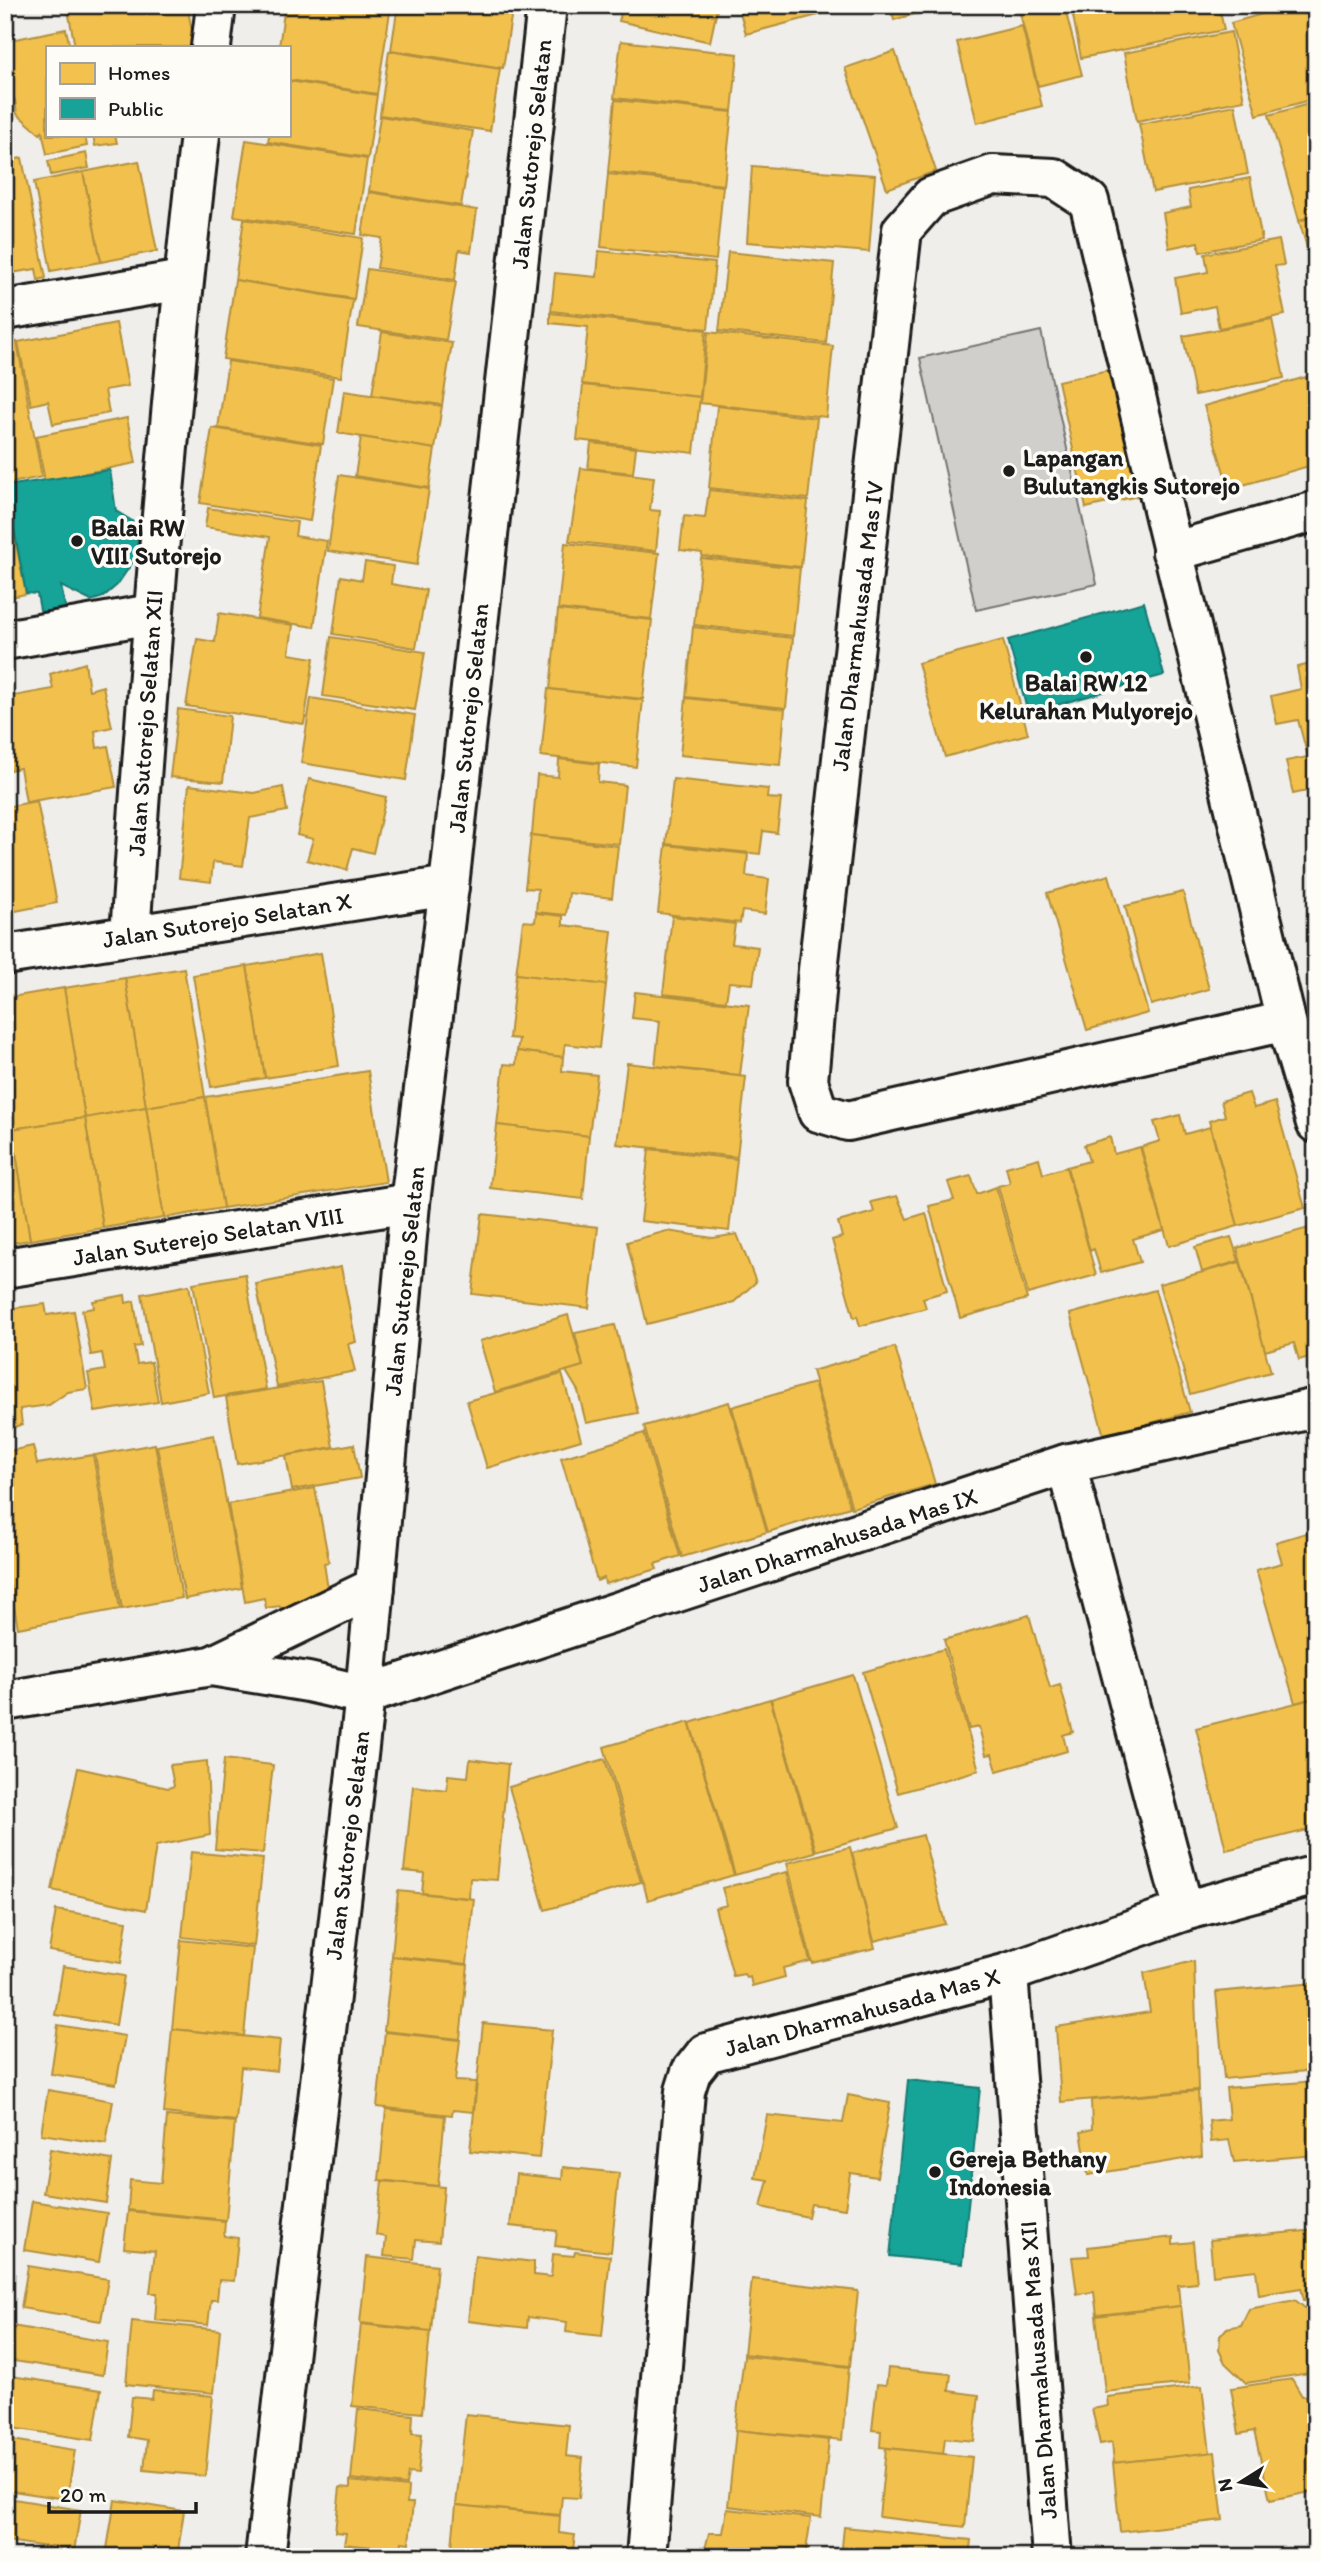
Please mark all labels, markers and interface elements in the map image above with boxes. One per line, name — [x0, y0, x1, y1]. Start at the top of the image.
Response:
street label: Jalan Sutorejo Selatan — [505, 37, 558, 270]
legend — [46, 46, 290, 136]
text: Homes — [108, 60, 170, 85]
text: Public — [108, 96, 164, 121]
place label: Lapangan Bulutangkis Sutorejo — [1023, 443, 1240, 501]
marker: Lapangan Bulutangkis Sutorejo — [1001, 463, 1017, 479]
street label: Jalan Dharmahusada Mas IV — [825, 479, 889, 773]
place label: Balai RW VIII Sutorejo — [91, 513, 222, 571]
marker: Balai RW VIII Sutorejo — [69, 533, 85, 549]
street label: Jalan Sutorejo Selatan XII — [121, 589, 169, 857]
street label: Jalan Sutorejo Selatan — [442, 601, 495, 834]
marker: Balai RW 12 Kelurahan Mulyorejo — [1078, 649, 1094, 665]
place label: Balai RW 12 Kelurahan Mulyorejo — [979, 668, 1193, 726]
street label: Jalan Sutorejo Selatan X — [100, 886, 354, 954]
street label: Jalan Sutorejo Selatan — [378, 1164, 431, 1397]
street label: Jalan Suterejo Selatan VIII — [71, 1200, 345, 1272]
street label: Jalan Dharmahusada Mas IX — [693, 1481, 981, 1599]
street label: Jalan Sutorejo Selatan — [319, 1728, 375, 1961]
street label: Jalan Dharmahusada Mas X — [721, 1961, 1003, 2063]
place label: Gereja Bethany Indonesia — [949, 2144, 1107, 2201]
marker: Gereja Bethany Indonesia — [927, 2164, 943, 2180]
street label: Jalan Dharmahusada Mas XII — [1013, 2220, 1063, 2520]
north arrow — [1206, 2446, 1276, 2516]
scale bar — [49, 2471, 196, 2515]
text: N — [1212, 2477, 1237, 2494]
text: 20 m — [60, 2482, 107, 2507]

